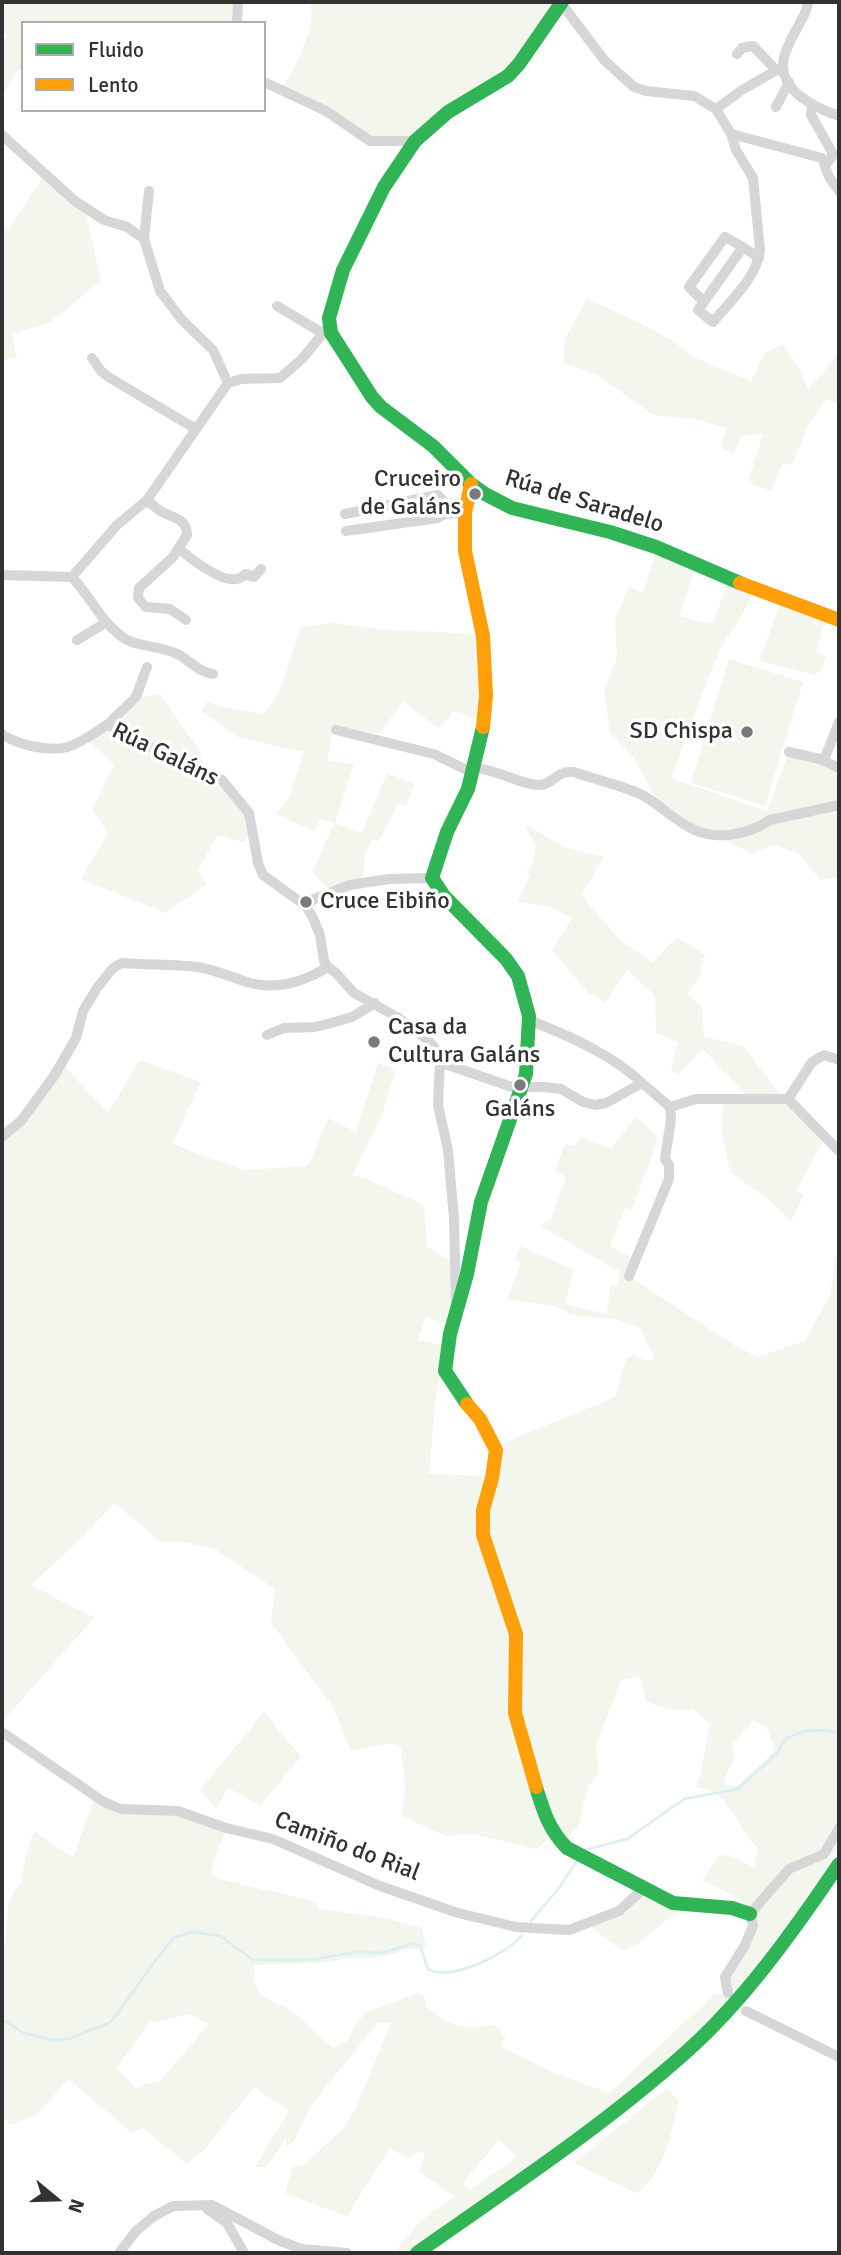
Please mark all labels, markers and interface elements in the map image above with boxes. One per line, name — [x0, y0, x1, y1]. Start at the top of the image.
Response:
legend — [21, 21, 266, 112]
text: Fluido — [88, 37, 144, 63]
text: Lento — [88, 72, 138, 98]
street label: Rúa de Saradelo — [501, 464, 667, 540]
place label: Cruceiro de Galáns — [361, 466, 461, 522]
marker: Cruceiro de Galáns — [467, 486, 483, 502]
street label: Rúa Galáns — [107, 717, 223, 793]
place label: SD Chispa — [629, 718, 733, 746]
marker: SD Chispa — [739, 724, 755, 740]
place label: Cruce Eibiño — [320, 888, 450, 916]
marker: Cruce Eibiño — [298, 894, 314, 910]
place label: Casa da Cultura Galáns — [388, 1014, 540, 1070]
marker: Casa da Cultura Galáns — [366, 1034, 382, 1050]
marker: Galáns — [512, 1077, 528, 1093]
place label: Galáns — [485, 1096, 555, 1124]
street label: Camiño do Rial — [270, 1806, 424, 1888]
north arrow — [21, 2164, 91, 2234]
text: N — [62, 2196, 89, 2216]

